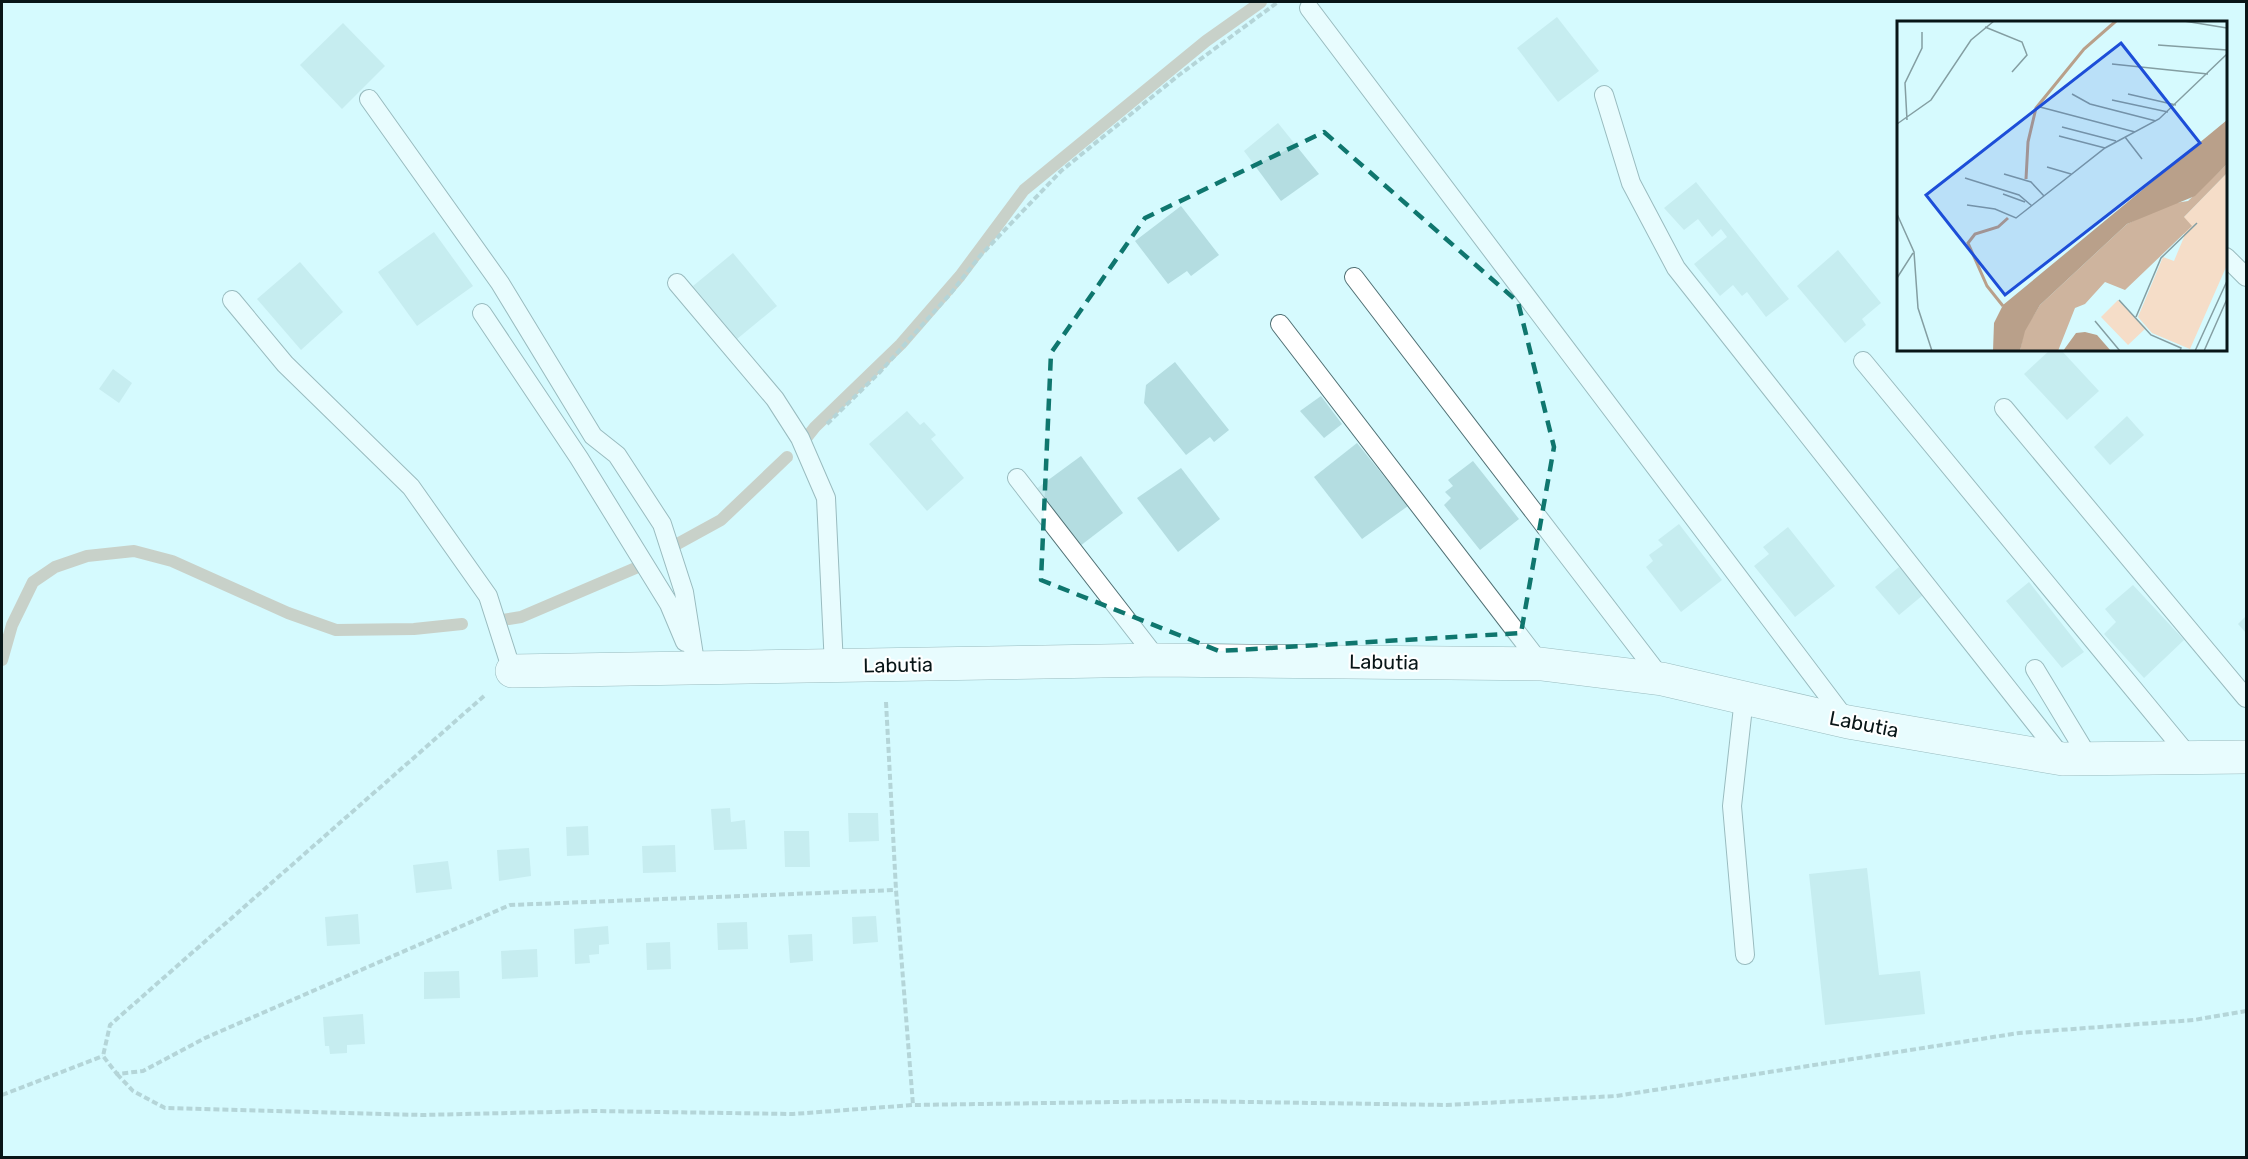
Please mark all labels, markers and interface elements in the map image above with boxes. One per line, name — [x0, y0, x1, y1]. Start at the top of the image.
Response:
inset map — [1897, 21, 2227, 351]
street label: Labutia — [1349, 649, 1419, 675]
street label: Labutia — [863, 652, 933, 678]
street label: Labutia — [1827, 706, 1901, 742]

